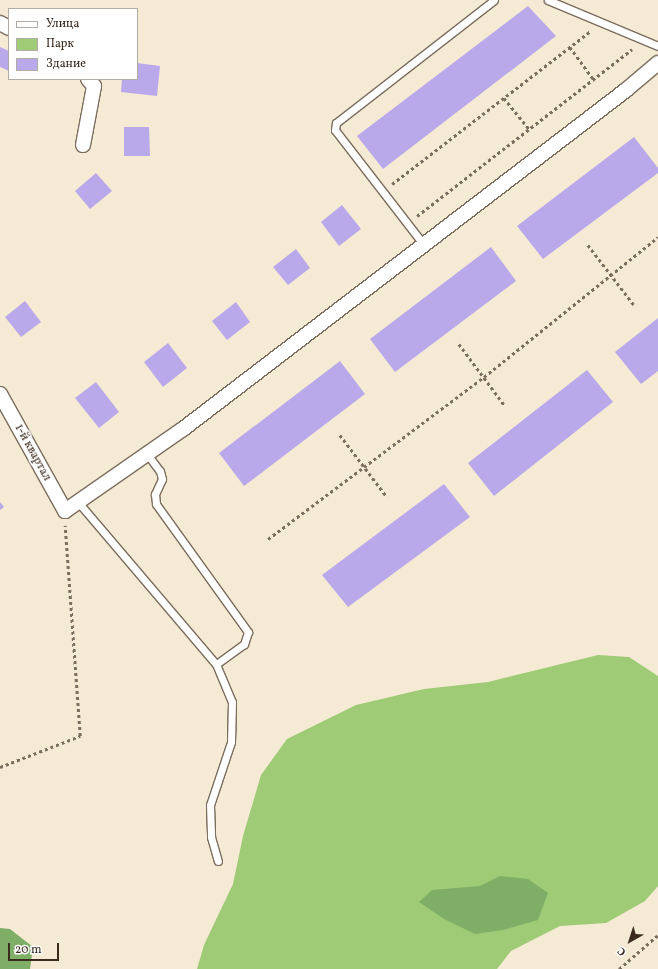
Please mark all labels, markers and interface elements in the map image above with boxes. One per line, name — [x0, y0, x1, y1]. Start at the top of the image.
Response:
legend — [8, 8, 138, 80]
text: Улица — [46, 16, 79, 32]
text: Парк — [46, 36, 74, 52]
text: Здание — [46, 56, 86, 72]
street label: 1-й квартал — [11, 422, 53, 484]
north arrow — [610, 921, 650, 961]
scale bar — [10, 935, 61, 961]
text: 20 m — [15, 942, 42, 958]
text: С — [615, 943, 630, 959]

